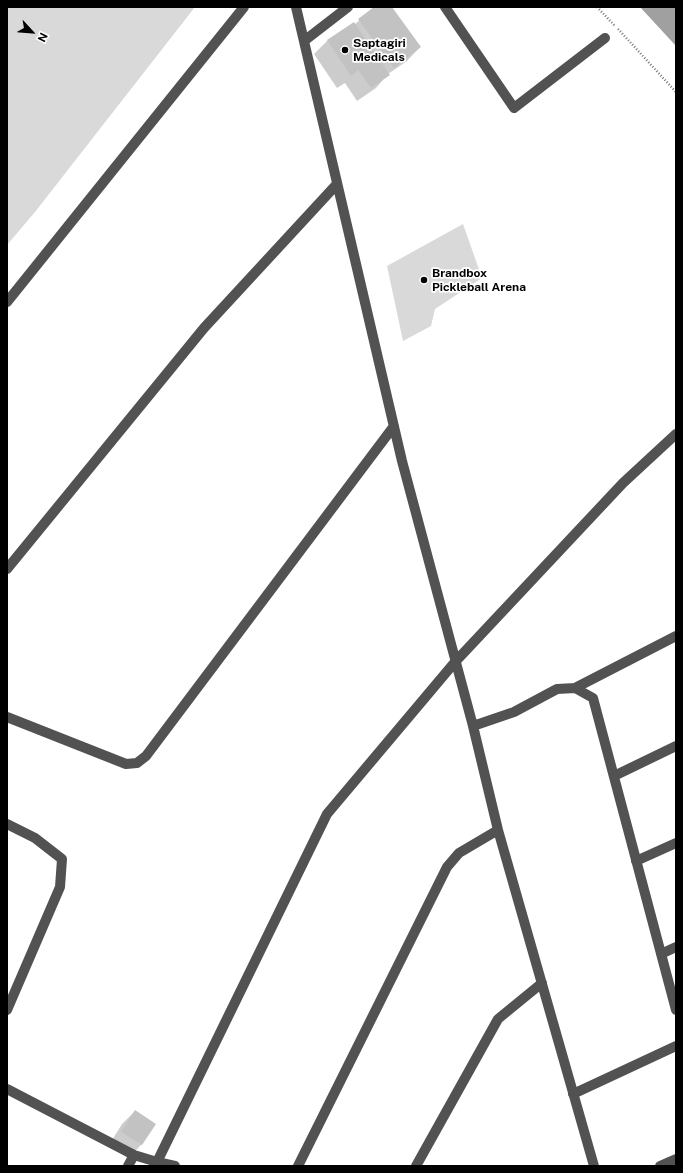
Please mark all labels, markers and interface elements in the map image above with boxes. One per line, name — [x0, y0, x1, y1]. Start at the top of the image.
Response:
north arrow — [12, 12, 52, 52]
text: N — [36, 31, 50, 44]
place label: Saptagiri Medicals — [353, 36, 406, 64]
marker: Saptagiri Medicals — [340, 45, 350, 55]
place label: Brandbox Pickleball Arena — [432, 266, 526, 294]
marker: Brandbox Pickleball Arena — [419, 275, 429, 285]

